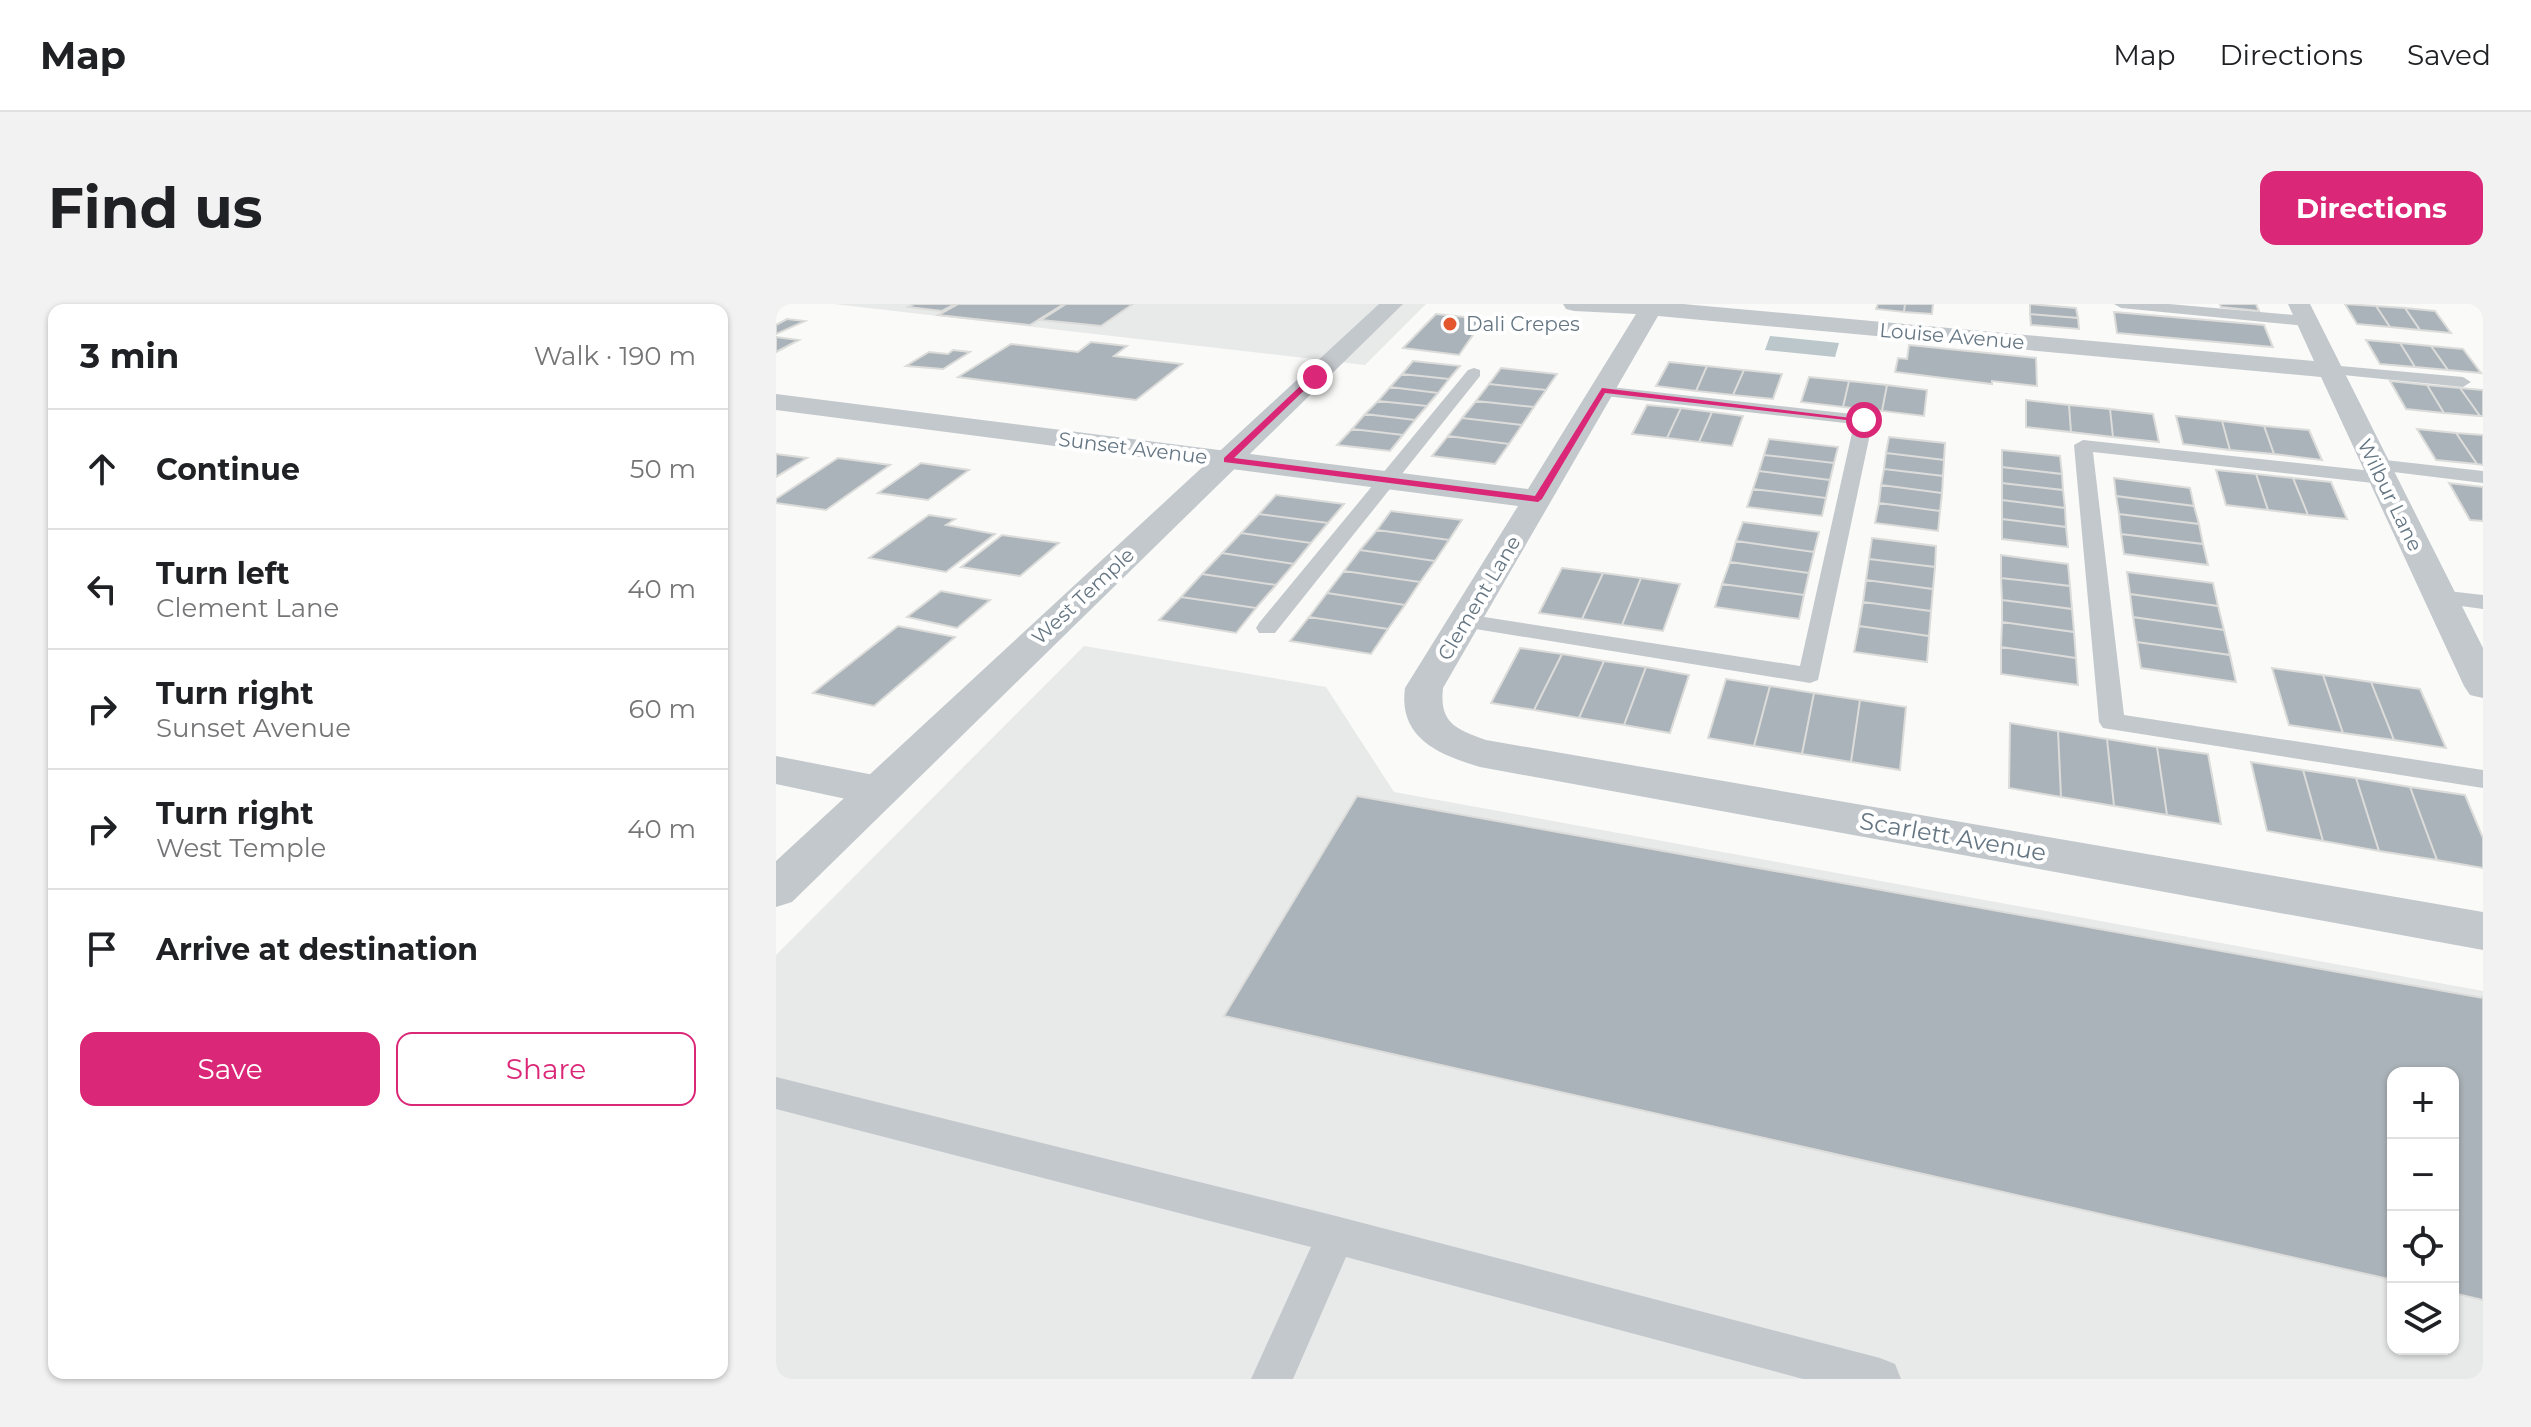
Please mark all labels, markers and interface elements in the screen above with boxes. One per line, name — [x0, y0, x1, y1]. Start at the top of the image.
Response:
text: Map — [40, 32, 126, 79]
text: Map — [2113, 38, 2175, 72]
text: Directions — [2219, 38, 2363, 72]
text: Saved — [2407, 38, 2491, 72]
button: Directions — [2260, 171, 2483, 245]
text: Find us — [48, 174, 262, 242]
place label: Dali Crepes — [1466, 312, 1580, 336]
marker: Dali Crepes — [1441, 315, 1459, 333]
street label: Louise Avenue — [1878, 318, 2026, 354]
text: 3 min — [80, 335, 179, 377]
text: Walk · 190 m — [534, 340, 696, 372]
route end — [1297, 359, 1333, 395]
route start — [1846, 402, 1882, 438]
street label: Sunset Avenue — [1057, 427, 1209, 469]
street label: Wilbur Lane — [2352, 435, 2428, 555]
icon: ahead — [80, 447, 124, 491]
text: Continue — [156, 451, 300, 488]
text: 50 m — [630, 453, 696, 485]
street label: Clement Lane — [1432, 531, 1526, 665]
street label: West Temple — [1027, 543, 1139, 649]
text: Turn left — [156, 555, 289, 592]
icon: left — [80, 567, 124, 611]
text: 40 m — [627, 573, 696, 605]
text: Clement Lane — [156, 592, 339, 624]
text: Turn right — [156, 675, 313, 712]
icon: right — [80, 687, 124, 731]
text: 60 m — [629, 693, 696, 725]
text: Sunset Avenue — [156, 712, 351, 744]
text: Turn right — [156, 795, 313, 832]
street label: Scarlett Avenue — [1858, 806, 2049, 867]
icon: right — [80, 807, 124, 851]
text: 40 m — [627, 813, 696, 845]
text: West Temple — [156, 832, 326, 864]
icon: arrive — [80, 927, 124, 971]
text: Arrive at destination — [156, 931, 478, 968]
button: Save — [80, 1032, 380, 1106]
button: Share — [396, 1032, 696, 1106]
map controls — [2387, 1067, 2459, 1355]
button: + — [2387, 1067, 2459, 1139]
button: − — [2387, 1139, 2459, 1211]
button: locate — [2387, 1211, 2459, 1283]
button: layers — [2387, 1283, 2459, 1355]

